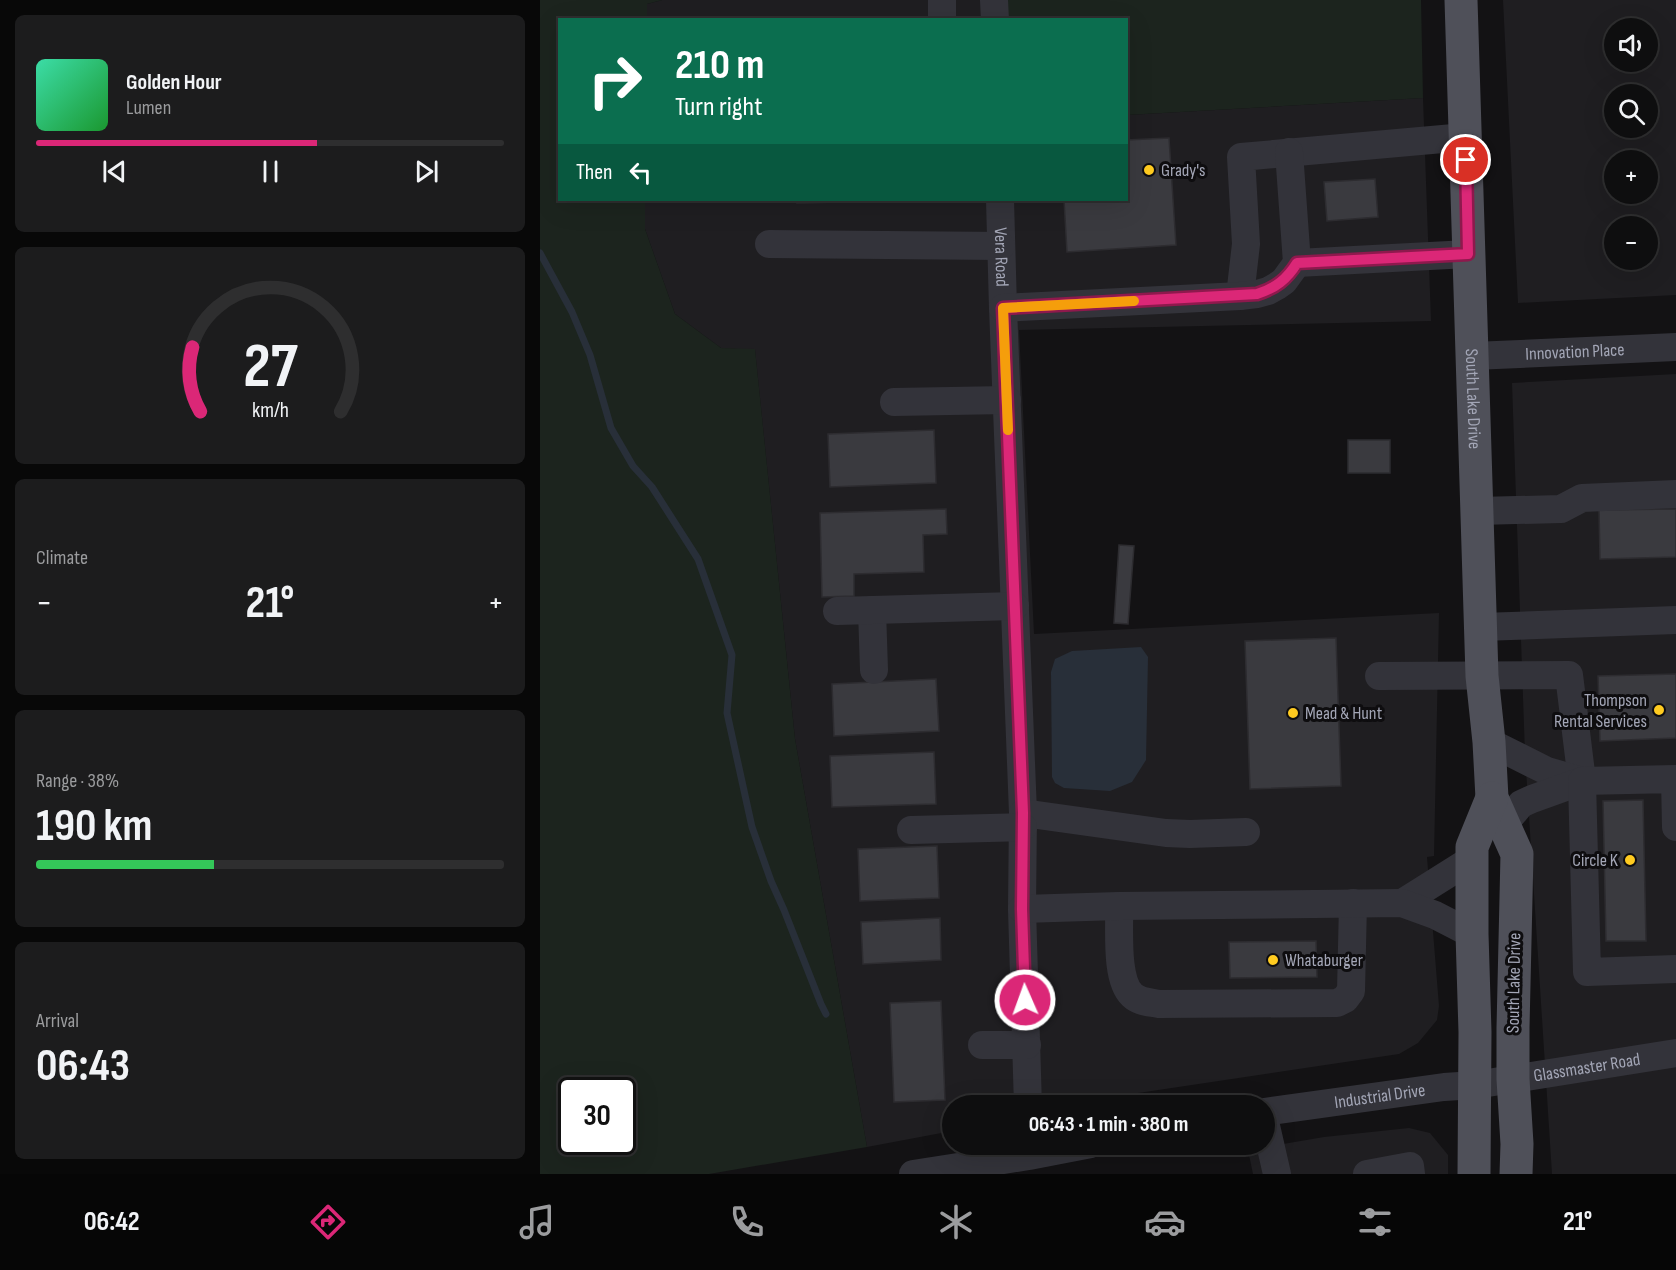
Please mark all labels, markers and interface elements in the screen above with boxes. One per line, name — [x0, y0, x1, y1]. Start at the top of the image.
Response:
map controls — [1604, 18, 1658, 270]
button: sound — [1604, 18, 1658, 72]
text: 210 m — [675, 40, 764, 91]
icon: right — [576, 42, 654, 120]
text: Golden Hour — [126, 69, 222, 96]
button: search — [1604, 84, 1658, 138]
text: Turn right — [675, 91, 762, 123]
text: Lumen — [126, 96, 171, 120]
pin — [1440, 134, 1491, 185]
icon: arrive — [1449, 143, 1482, 176]
button: + — [1604, 150, 1658, 204]
icon: previous — [98, 155, 131, 188]
icon: pause — [254, 155, 287, 188]
icon: next — [410, 155, 443, 188]
icon: left — [624, 156, 657, 189]
text: Then — [576, 159, 612, 186]
place label: Grady's — [1161, 160, 1206, 181]
marker: Grady's — [1142, 163, 1156, 177]
button: − — [1604, 216, 1658, 270]
street label: Vera Road — [990, 227, 1013, 287]
text: 27 — [243, 330, 298, 405]
street label: Innovation Place — [1525, 339, 1625, 364]
street label: South Lake Drive — [1461, 348, 1485, 449]
text: km/h — [251, 399, 289, 424]
text: Climate — [36, 546, 88, 570]
text: 21° — [246, 576, 294, 631]
text: − — [36, 583, 52, 623]
text: + — [488, 583, 504, 623]
place label: Thompson Rental Services — [1554, 690, 1647, 732]
place label: Mead & Hunt — [1305, 703, 1383, 724]
marker: Thompson Rental Services — [1652, 703, 1666, 717]
marker: Mead & Hunt — [1286, 706, 1300, 720]
text: Range · 38% — [36, 769, 119, 793]
text: 190 km — [36, 799, 152, 854]
place label: Circle K — [1572, 850, 1619, 871]
marker: Circle K — [1623, 853, 1637, 867]
street label: South Lake Drive — [1503, 933, 1525, 1033]
place label: Whataburger — [1285, 950, 1363, 971]
marker: Whataburger — [1266, 953, 1280, 967]
position arrow — [993, 968, 1057, 1032]
text: Arrival — [36, 1009, 79, 1033]
text: 06:43 — [36, 1039, 130, 1094]
street label: Glassmaster Road — [1532, 1048, 1642, 1086]
speed limit sign: 30 — [558, 1077, 636, 1155]
street label: Industrial Drive — [1333, 1079, 1427, 1113]
text: 06:43 · 1 min · 380 m — [1029, 1111, 1188, 1138]
icon: directions — [307, 1201, 349, 1243]
icon: music — [516, 1201, 558, 1243]
icon: phone — [726, 1201, 768, 1243]
icon: climate — [935, 1201, 977, 1243]
icon: car — [1144, 1201, 1186, 1243]
icon: filters — [1354, 1201, 1396, 1243]
text: 06:42 — [84, 1206, 140, 1238]
text: 21° — [1563, 1206, 1592, 1238]

